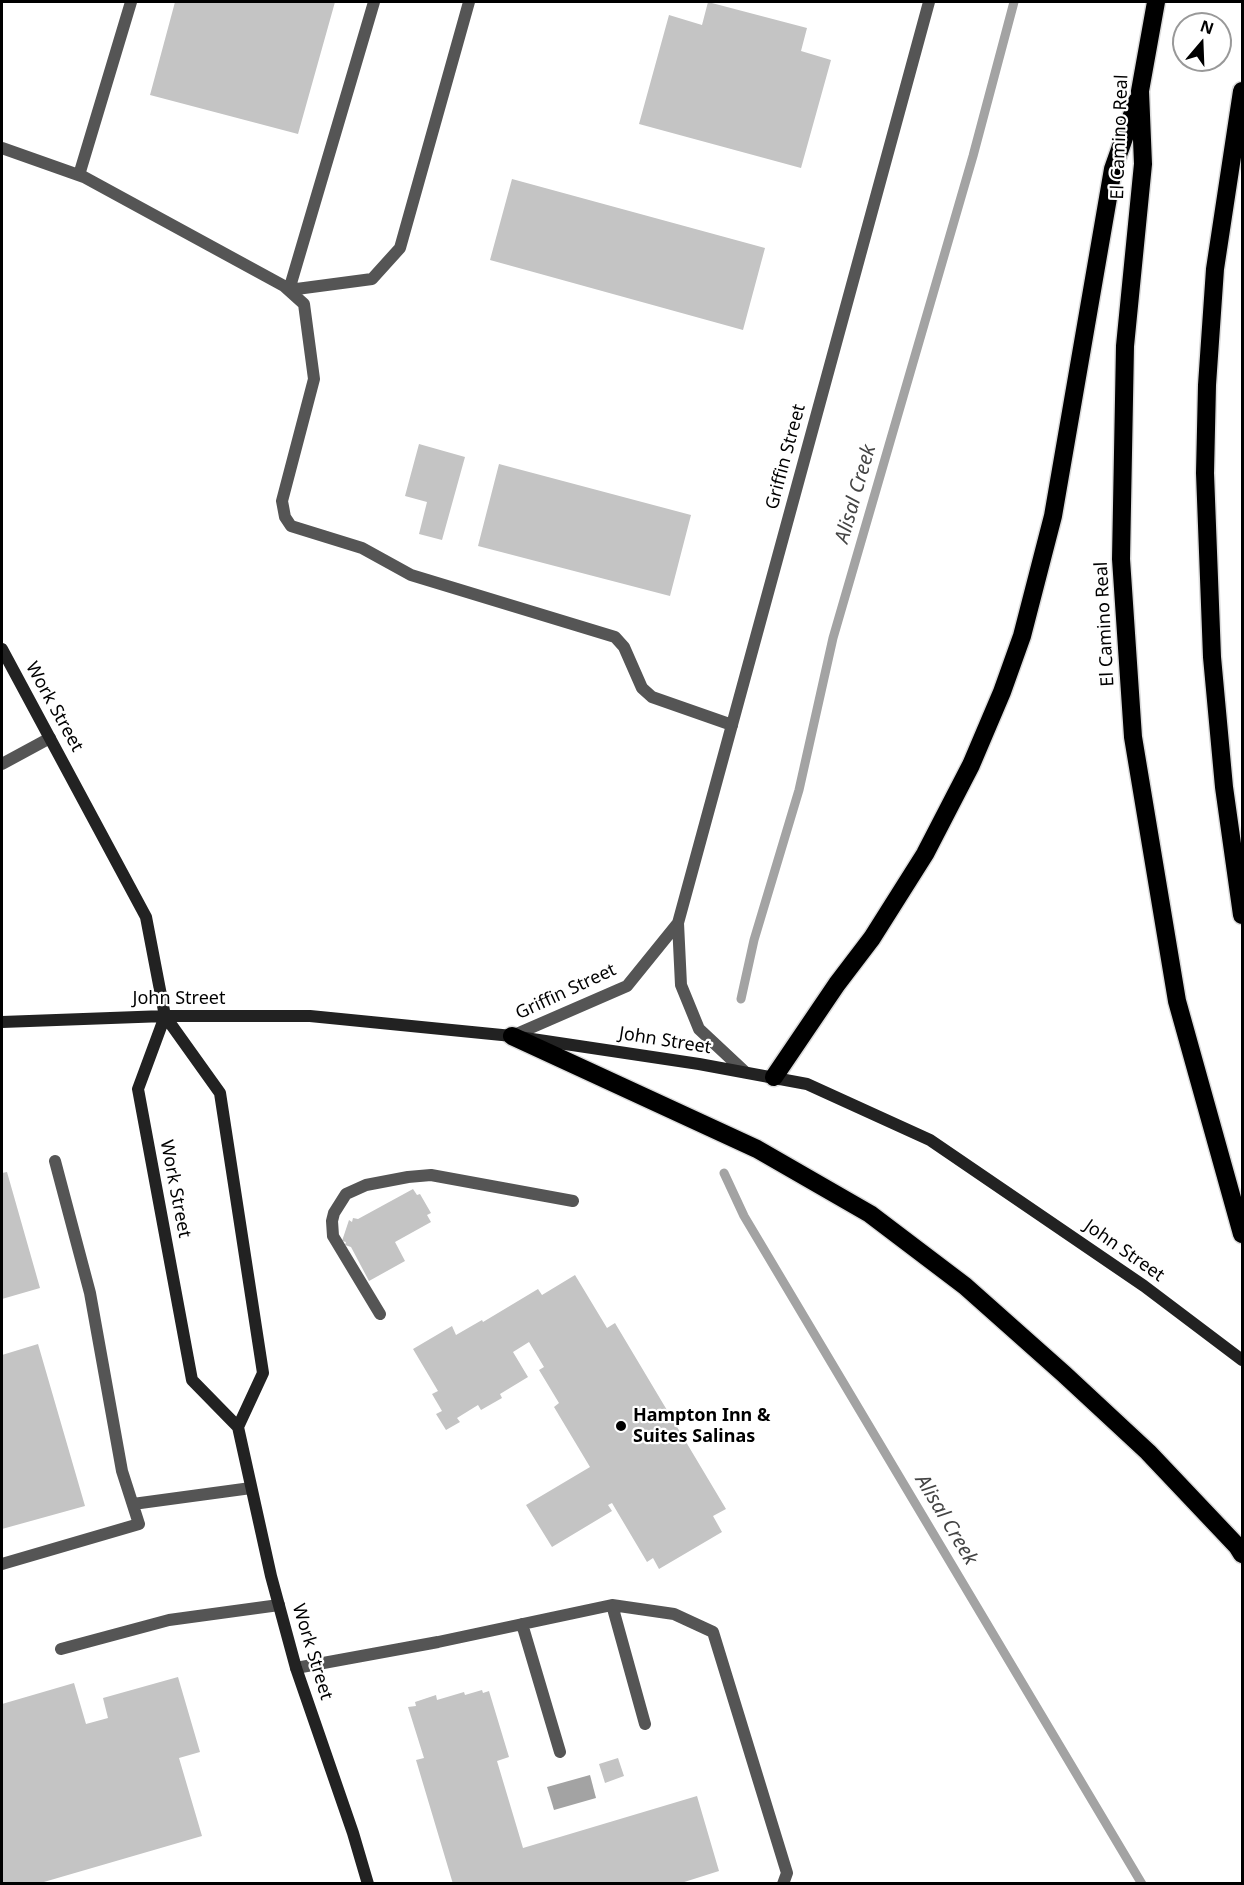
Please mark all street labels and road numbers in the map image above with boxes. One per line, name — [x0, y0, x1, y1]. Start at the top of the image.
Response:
street label: El Camino Real — [1107, 74, 1133, 200]
street label: Griffin Street — [762, 402, 810, 512]
street label: El Camino Real — [1091, 561, 1119, 687]
street label: Work Street — [20, 658, 88, 756]
street label: Griffin Street — [512, 959, 620, 1025]
street label: John Street — [133, 988, 225, 1010]
street label: John Street — [617, 1023, 713, 1059]
street label: Work Street — [155, 1138, 195, 1240]
street label: John Street — [1080, 1215, 1168, 1287]
street label: Work Street — [287, 1601, 337, 1703]

